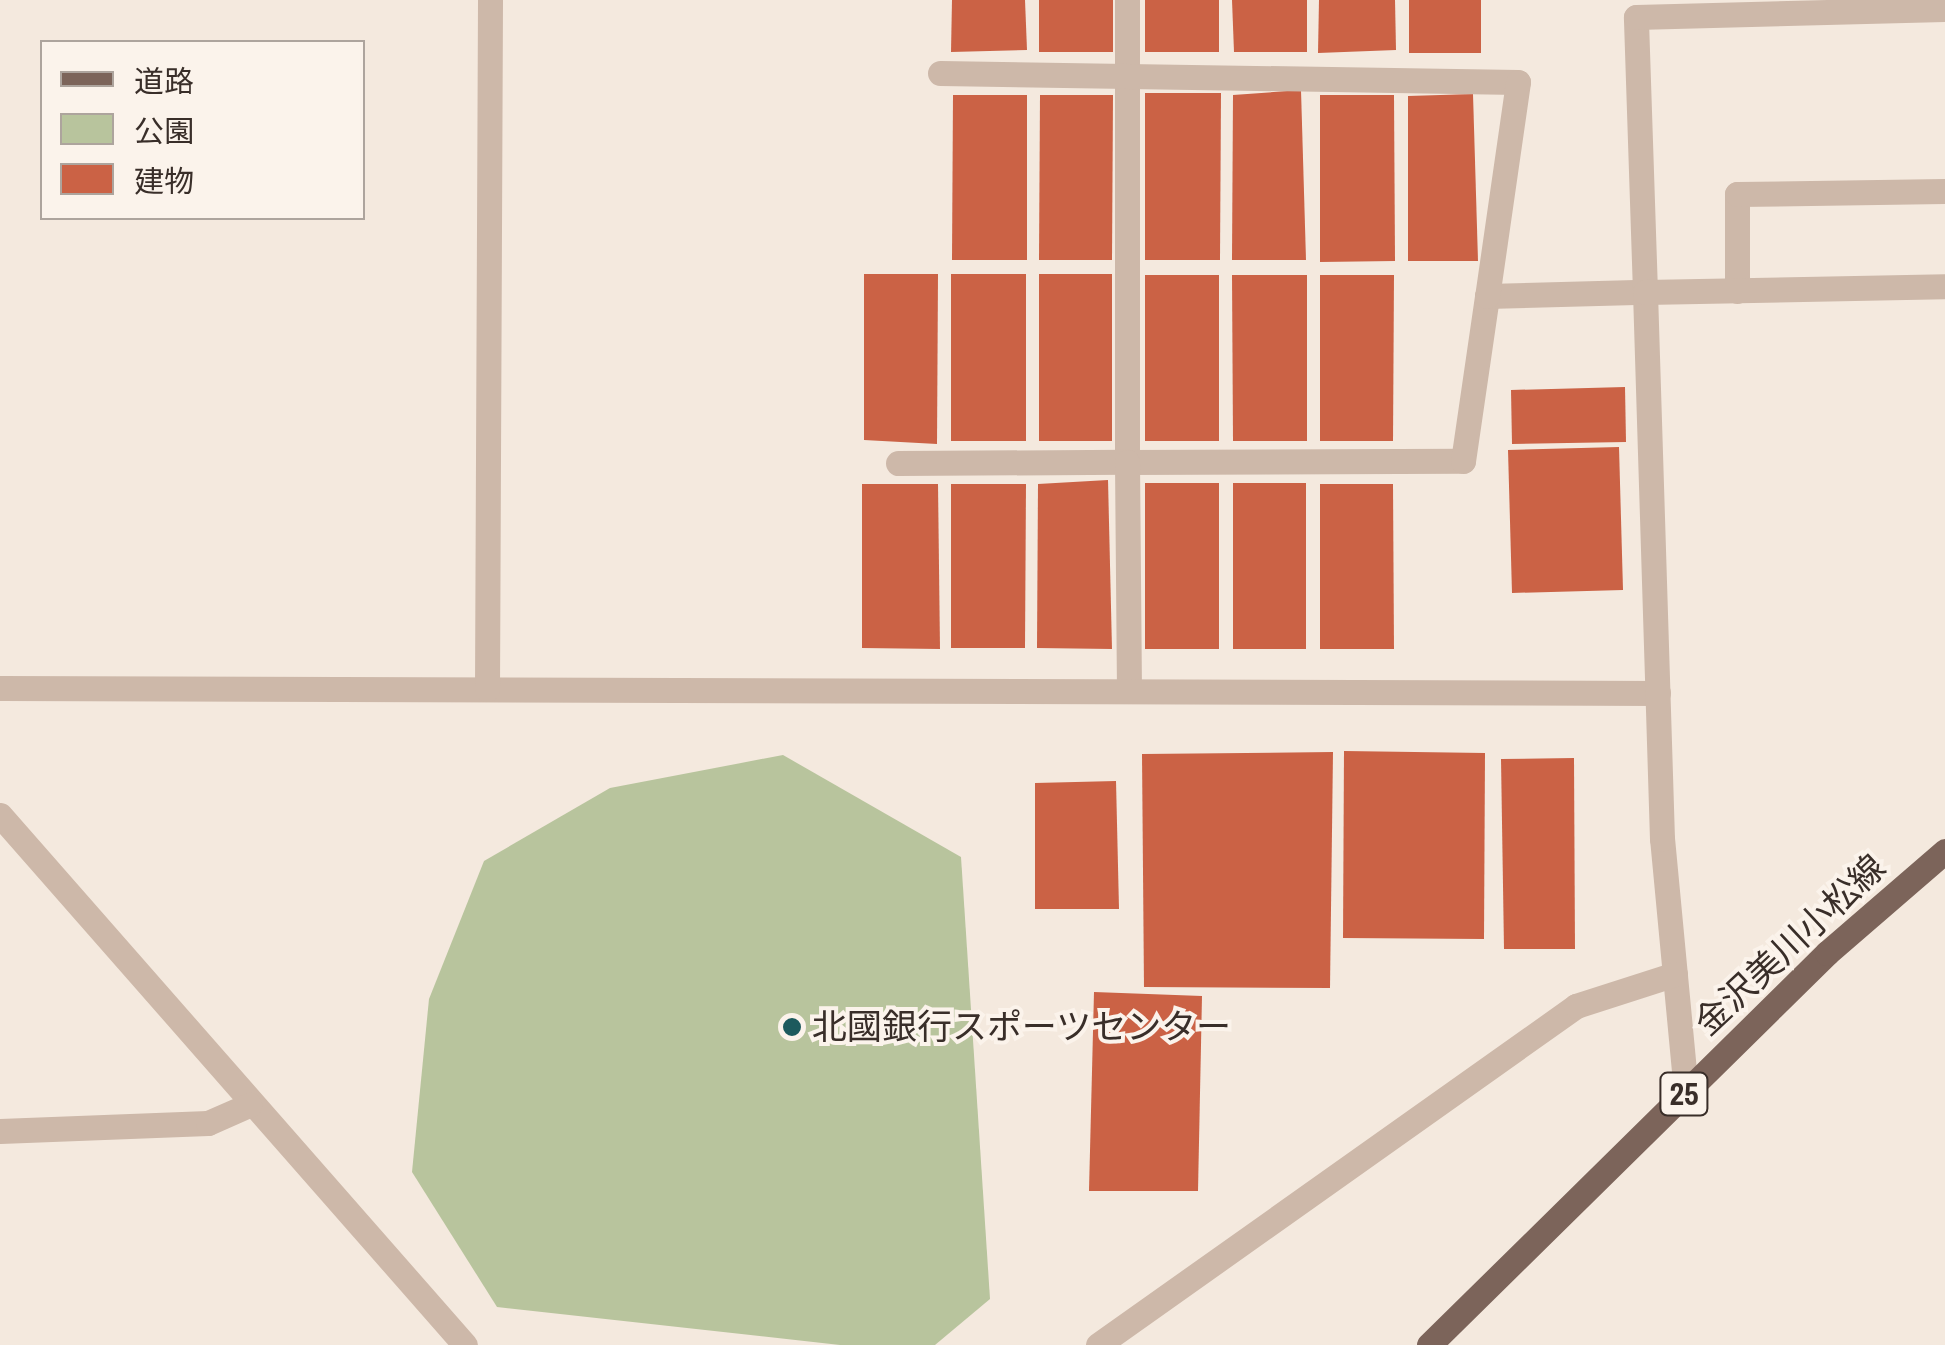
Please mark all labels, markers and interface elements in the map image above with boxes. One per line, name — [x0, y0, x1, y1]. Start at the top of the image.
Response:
legend — [40, 40, 365, 220]
text: 道路 — [134, 61, 194, 101]
text: 公園 — [134, 111, 194, 151]
text: 建物 — [134, 161, 194, 201]
street label: 金沢美川小松線 — [1686, 846, 1894, 1044]
place label: 北國銀行スポーツセンター — [812, 1006, 1232, 1048]
marker: 北國銀行スポーツセンター — [781, 1016, 803, 1038]
road number: 25 — [1659, 1067, 1709, 1121]

